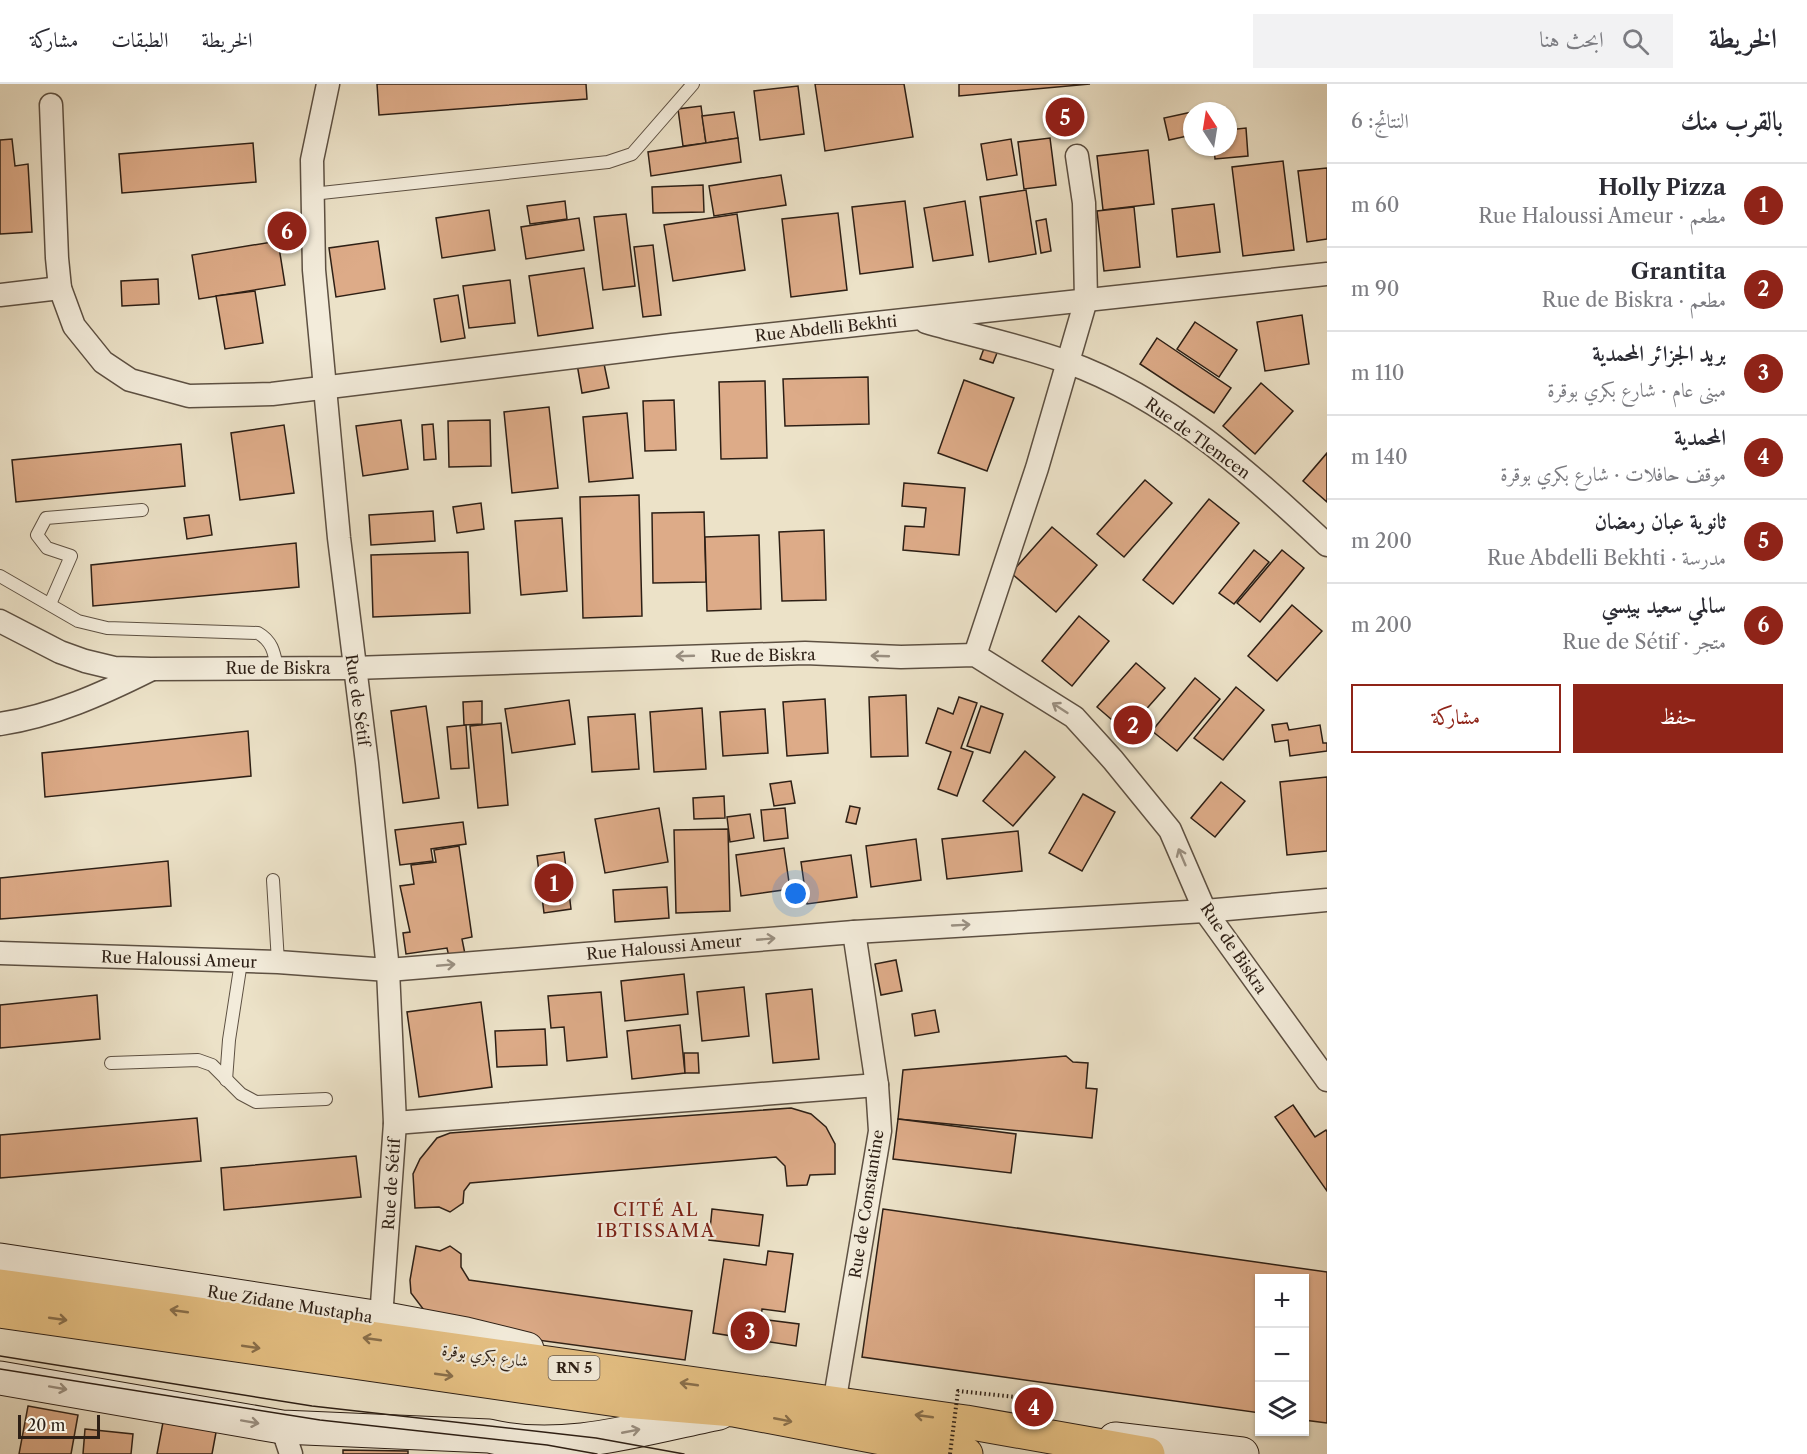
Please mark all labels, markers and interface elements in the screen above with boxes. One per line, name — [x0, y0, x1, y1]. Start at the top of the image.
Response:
search box — [1253, 14, 1673, 68]
text: الخريطة — [1709, 21, 1777, 55]
icon: search — [1619, 25, 1652, 58]
text: ابحث هنا — [1539, 26, 1604, 53]
text: مشاركة — [30, 27, 78, 52]
text: الطبقات — [111, 27, 168, 52]
text: الخريطة — [201, 27, 253, 52]
pin: 5 — [1046, 94, 1084, 140]
north arrow — [1183, 102, 1237, 156]
text: بالقرب منك — [1680, 105, 1783, 137]
text: النتائج: 6 — [1351, 109, 1409, 133]
text: Holly Pizza — [1598, 174, 1726, 201]
text: 60 m — [1351, 193, 1399, 217]
text: 1 — [1759, 193, 1768, 217]
text: مطعم · Rue Haloussi Ameur — [1478, 204, 1726, 228]
pin: 6 — [268, 208, 306, 254]
text: Grantita — [1631, 258, 1726, 285]
text: 90 m — [1351, 277, 1399, 301]
text: 2 — [1758, 277, 1769, 301]
text: مطعم · Rue de Biskra — [1542, 288, 1726, 312]
street label: Rue Abdelli Bekhti — [754, 311, 898, 345]
text: بريد الجزائر المحمدية — [1592, 340, 1726, 367]
text: 110 m — [1351, 361, 1404, 385]
text: 3 — [1758, 361, 1769, 385]
text: مبنى عام · شارع بكري بوقرة — [1547, 378, 1726, 402]
street label: Rue de Tlemcen — [1141, 393, 1255, 483]
text: المحمدية — [1674, 424, 1726, 451]
text: 140 m — [1351, 445, 1408, 469]
text: 4 — [1758, 445, 1769, 469]
text: موقف حافلات · شارع بكري بوقرة — [1500, 462, 1726, 486]
text: ثانوية عبان رمضان — [1594, 508, 1726, 535]
text: 200 m — [1351, 529, 1412, 553]
text: 5 — [1758, 529, 1769, 553]
text: مدرسة · Rue Abdelli Bekhti — [1487, 546, 1726, 570]
text: سالمي سعيد بيبسي — [1602, 592, 1726, 619]
text: 200 m — [1351, 613, 1412, 637]
text: 6 — [1758, 613, 1769, 637]
text: متجر · Rue de Sétif — [1562, 630, 1726, 654]
street label: Rue de Biskra — [710, 644, 816, 666]
one-way arrow — [870, 650, 890, 662]
one-way arrow — [675, 651, 695, 662]
street label: Rue de Sétif — [342, 653, 375, 749]
street label: Rue de Biskra — [225, 658, 331, 678]
button: مشاركة — [1351, 684, 1561, 753]
button: حفظ — [1573, 684, 1783, 753]
one-way arrow — [1052, 702, 1069, 714]
pin: 2 — [1114, 702, 1152, 748]
one-way arrow — [1176, 849, 1187, 867]
pin: 1 — [534, 860, 574, 906]
your location — [781, 879, 810, 908]
street label: Rue de Biskra — [1196, 899, 1272, 998]
one-way arrow — [950, 920, 970, 931]
street label: Rue Haloussi Ameur — [585, 930, 743, 964]
one-way arrow — [756, 933, 776, 944]
street label: Rue Haloussi Ameur — [101, 946, 258, 972]
one-way arrow — [436, 960, 456, 971]
street label: Rue de Constantine — [844, 1128, 888, 1280]
street label: Rue de Sétif — [378, 1135, 404, 1231]
district label: CITÉ AL IBTISSAMA — [596, 1198, 716, 1242]
map controls — [1255, 1274, 1309, 1436]
button: + — [1255, 1274, 1309, 1328]
street label: Rue Zidane Mustapha — [206, 1281, 375, 1327]
one-way arrow — [169, 1306, 189, 1317]
pin: 3 — [730, 1308, 770, 1354]
one-way arrow — [48, 1313, 67, 1324]
button: − — [1255, 1328, 1309, 1382]
one-way arrow — [362, 1333, 382, 1344]
street label: شارع بكري بوقرة — [440, 1339, 529, 1375]
one-way arrow — [241, 1341, 260, 1352]
road number: RN 5 — [548, 1356, 600, 1380]
one-way arrow — [433, 1369, 453, 1380]
one-way arrow — [680, 1378, 700, 1389]
button: layers — [1255, 1382, 1309, 1436]
one-way arrow — [47, 1383, 67, 1394]
pin: 4 — [1014, 1384, 1054, 1430]
one-way arrow — [915, 1411, 935, 1422]
scale bar — [18, 1412, 100, 1440]
text: 20 m — [27, 1415, 66, 1435]
one-way arrow — [772, 1415, 792, 1426]
one-way arrow — [239, 1416, 259, 1427]
one-way arrow — [621, 1425, 640, 1436]

